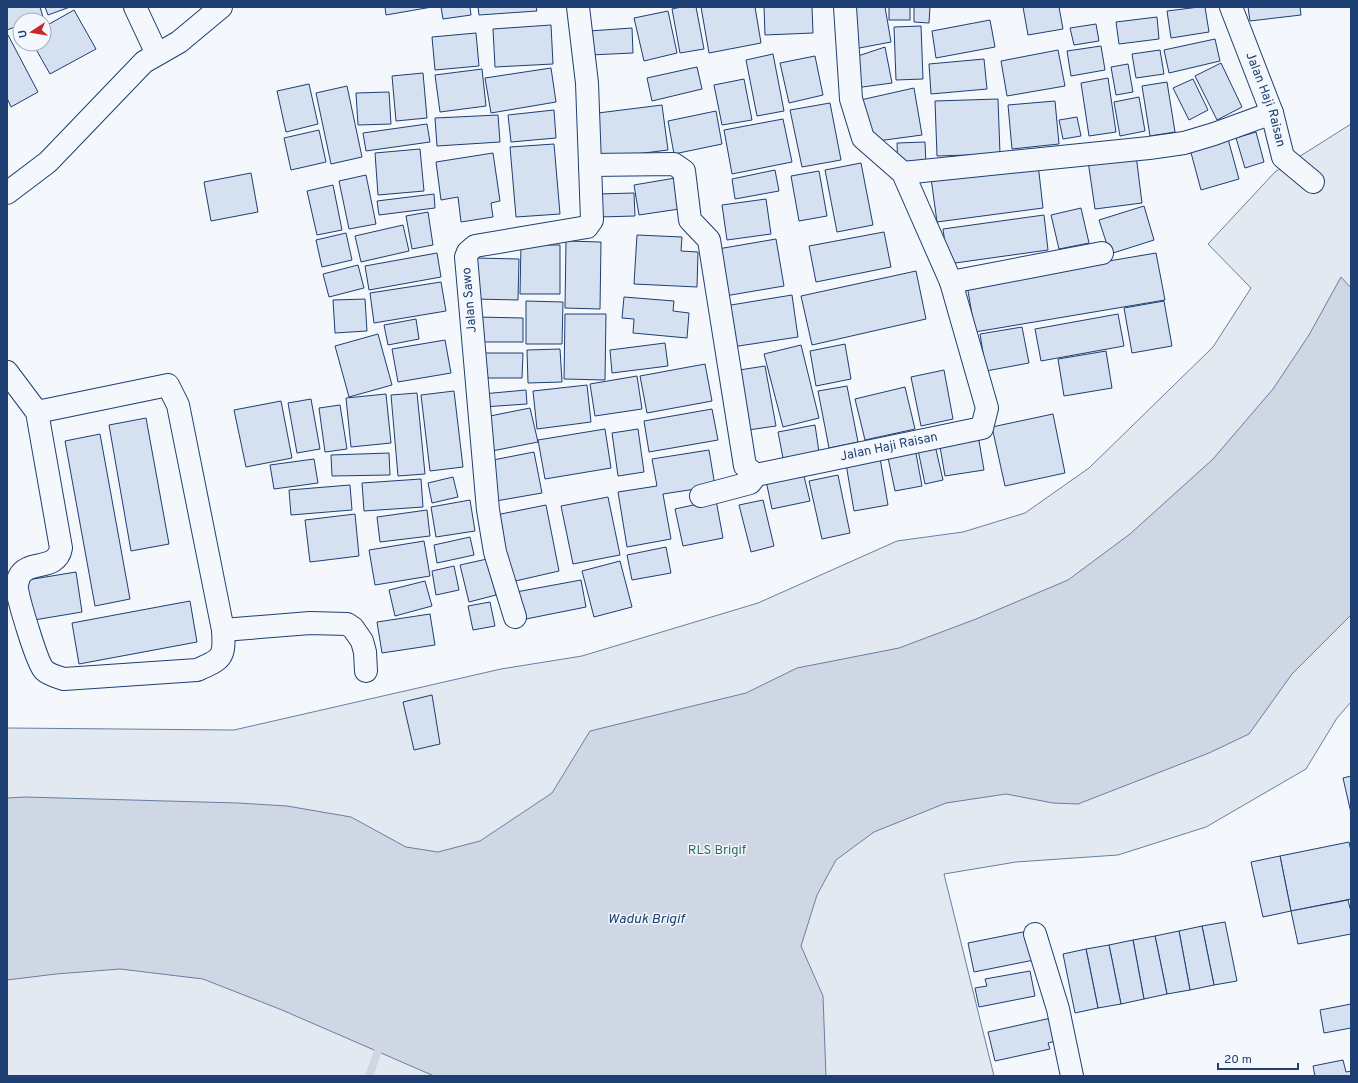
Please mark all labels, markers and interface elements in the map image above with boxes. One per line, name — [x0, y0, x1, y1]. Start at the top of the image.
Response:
north arrow — [12, 12, 52, 52]
text: U — [16, 29, 31, 39]
street label: Jalan Haji Raisan — [1241, 50, 1288, 149]
street label: Jalan Sawo — [459, 267, 481, 333]
street label: Jalan Haji Raisan — [839, 429, 939, 465]
park label: RLS Brigif — [688, 843, 747, 859]
water label: Waduk Brigif — [608, 911, 686, 928]
scale bar — [1218, 1045, 1298, 1071]
text: 20 m — [1224, 1052, 1252, 1068]

